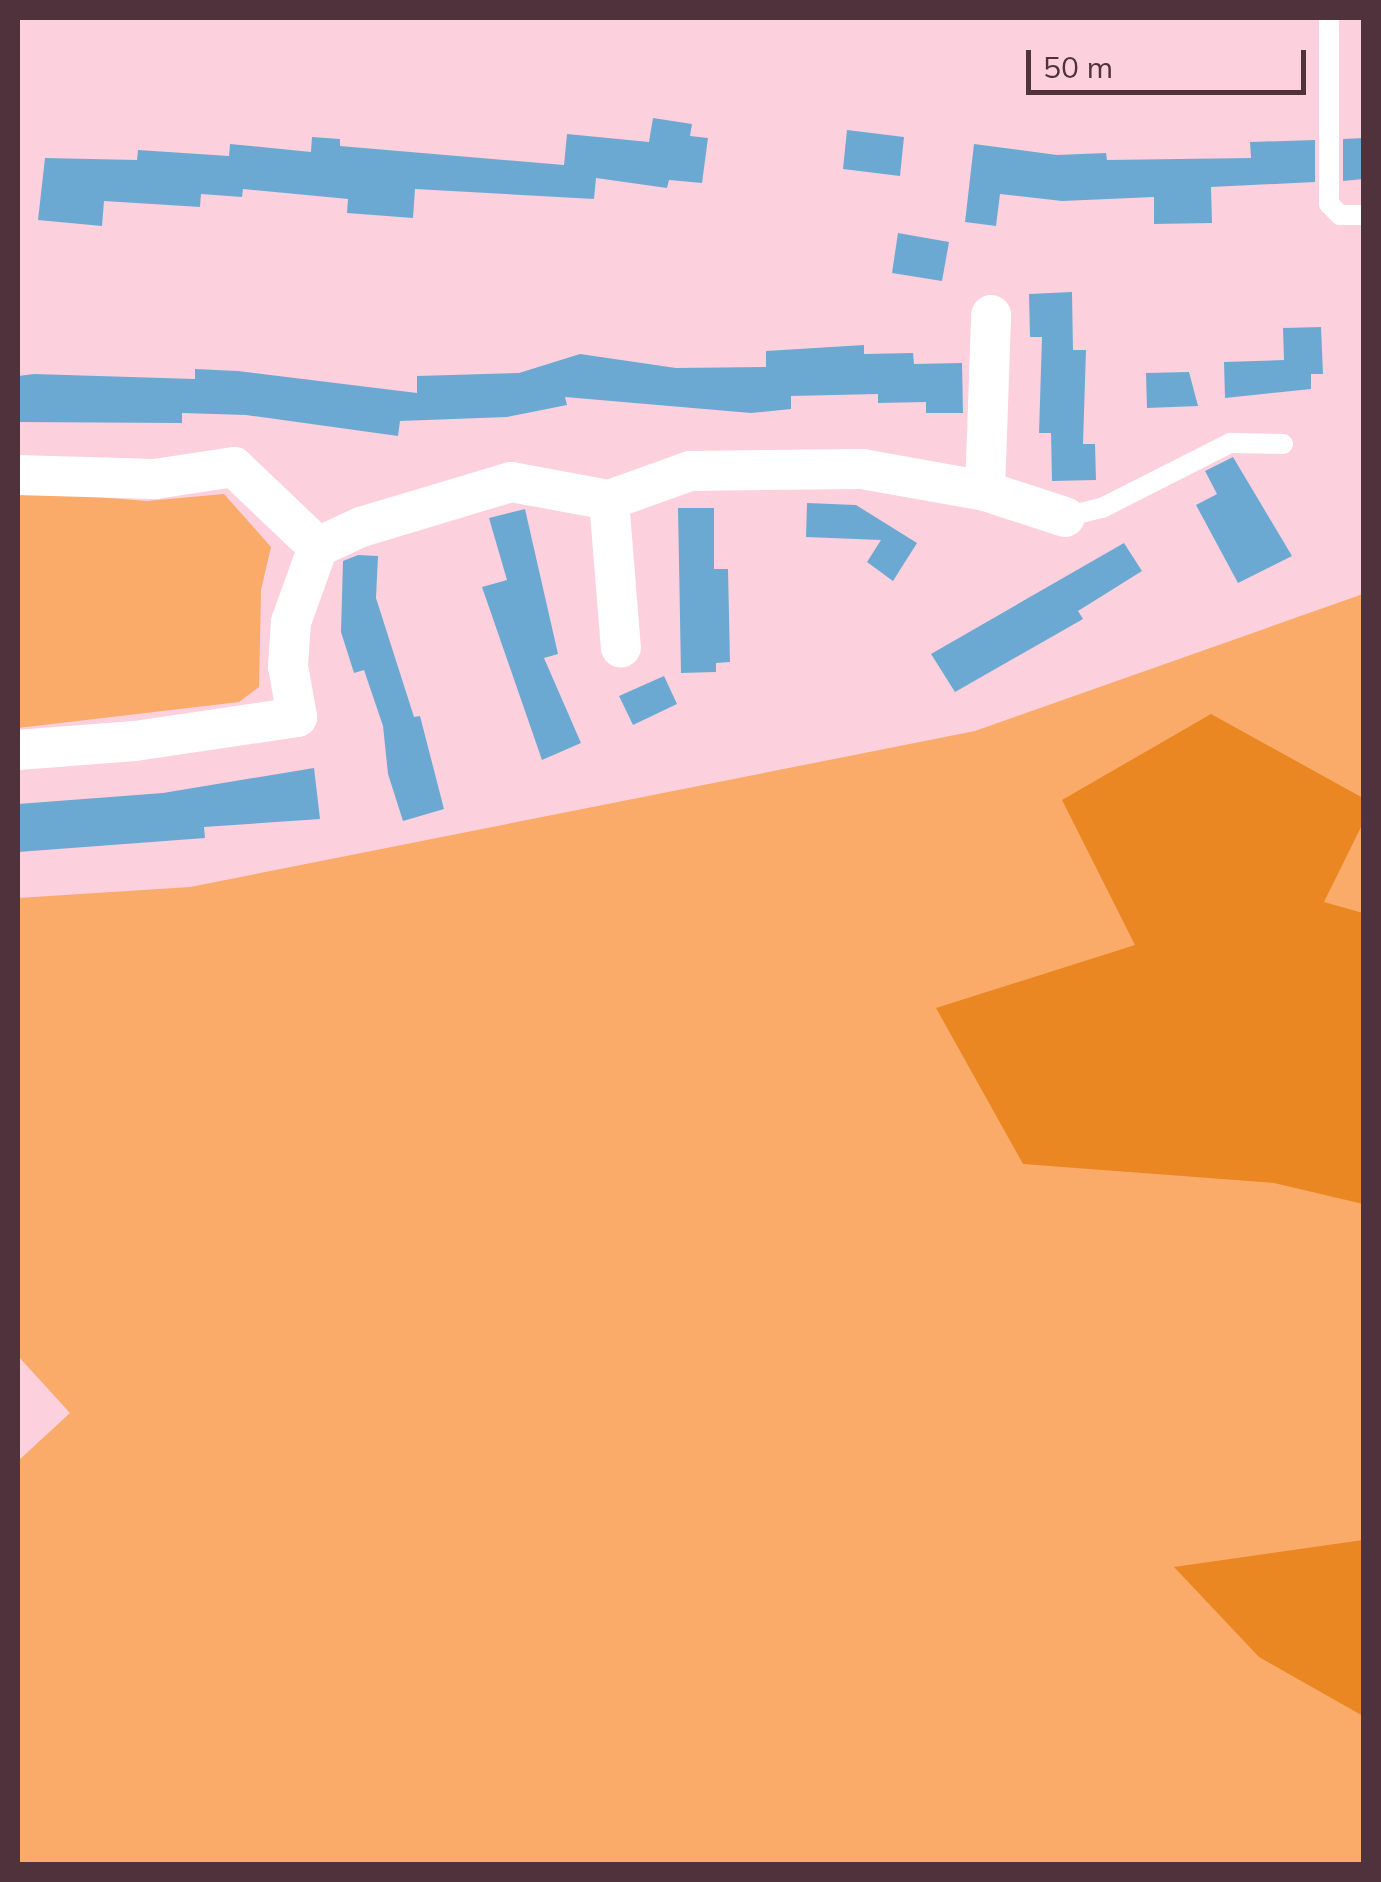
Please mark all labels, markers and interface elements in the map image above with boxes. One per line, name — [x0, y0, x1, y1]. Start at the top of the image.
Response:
scale bar — [1031, 30, 1311, 92]
text: 50 m — [1043, 48, 1113, 86]

